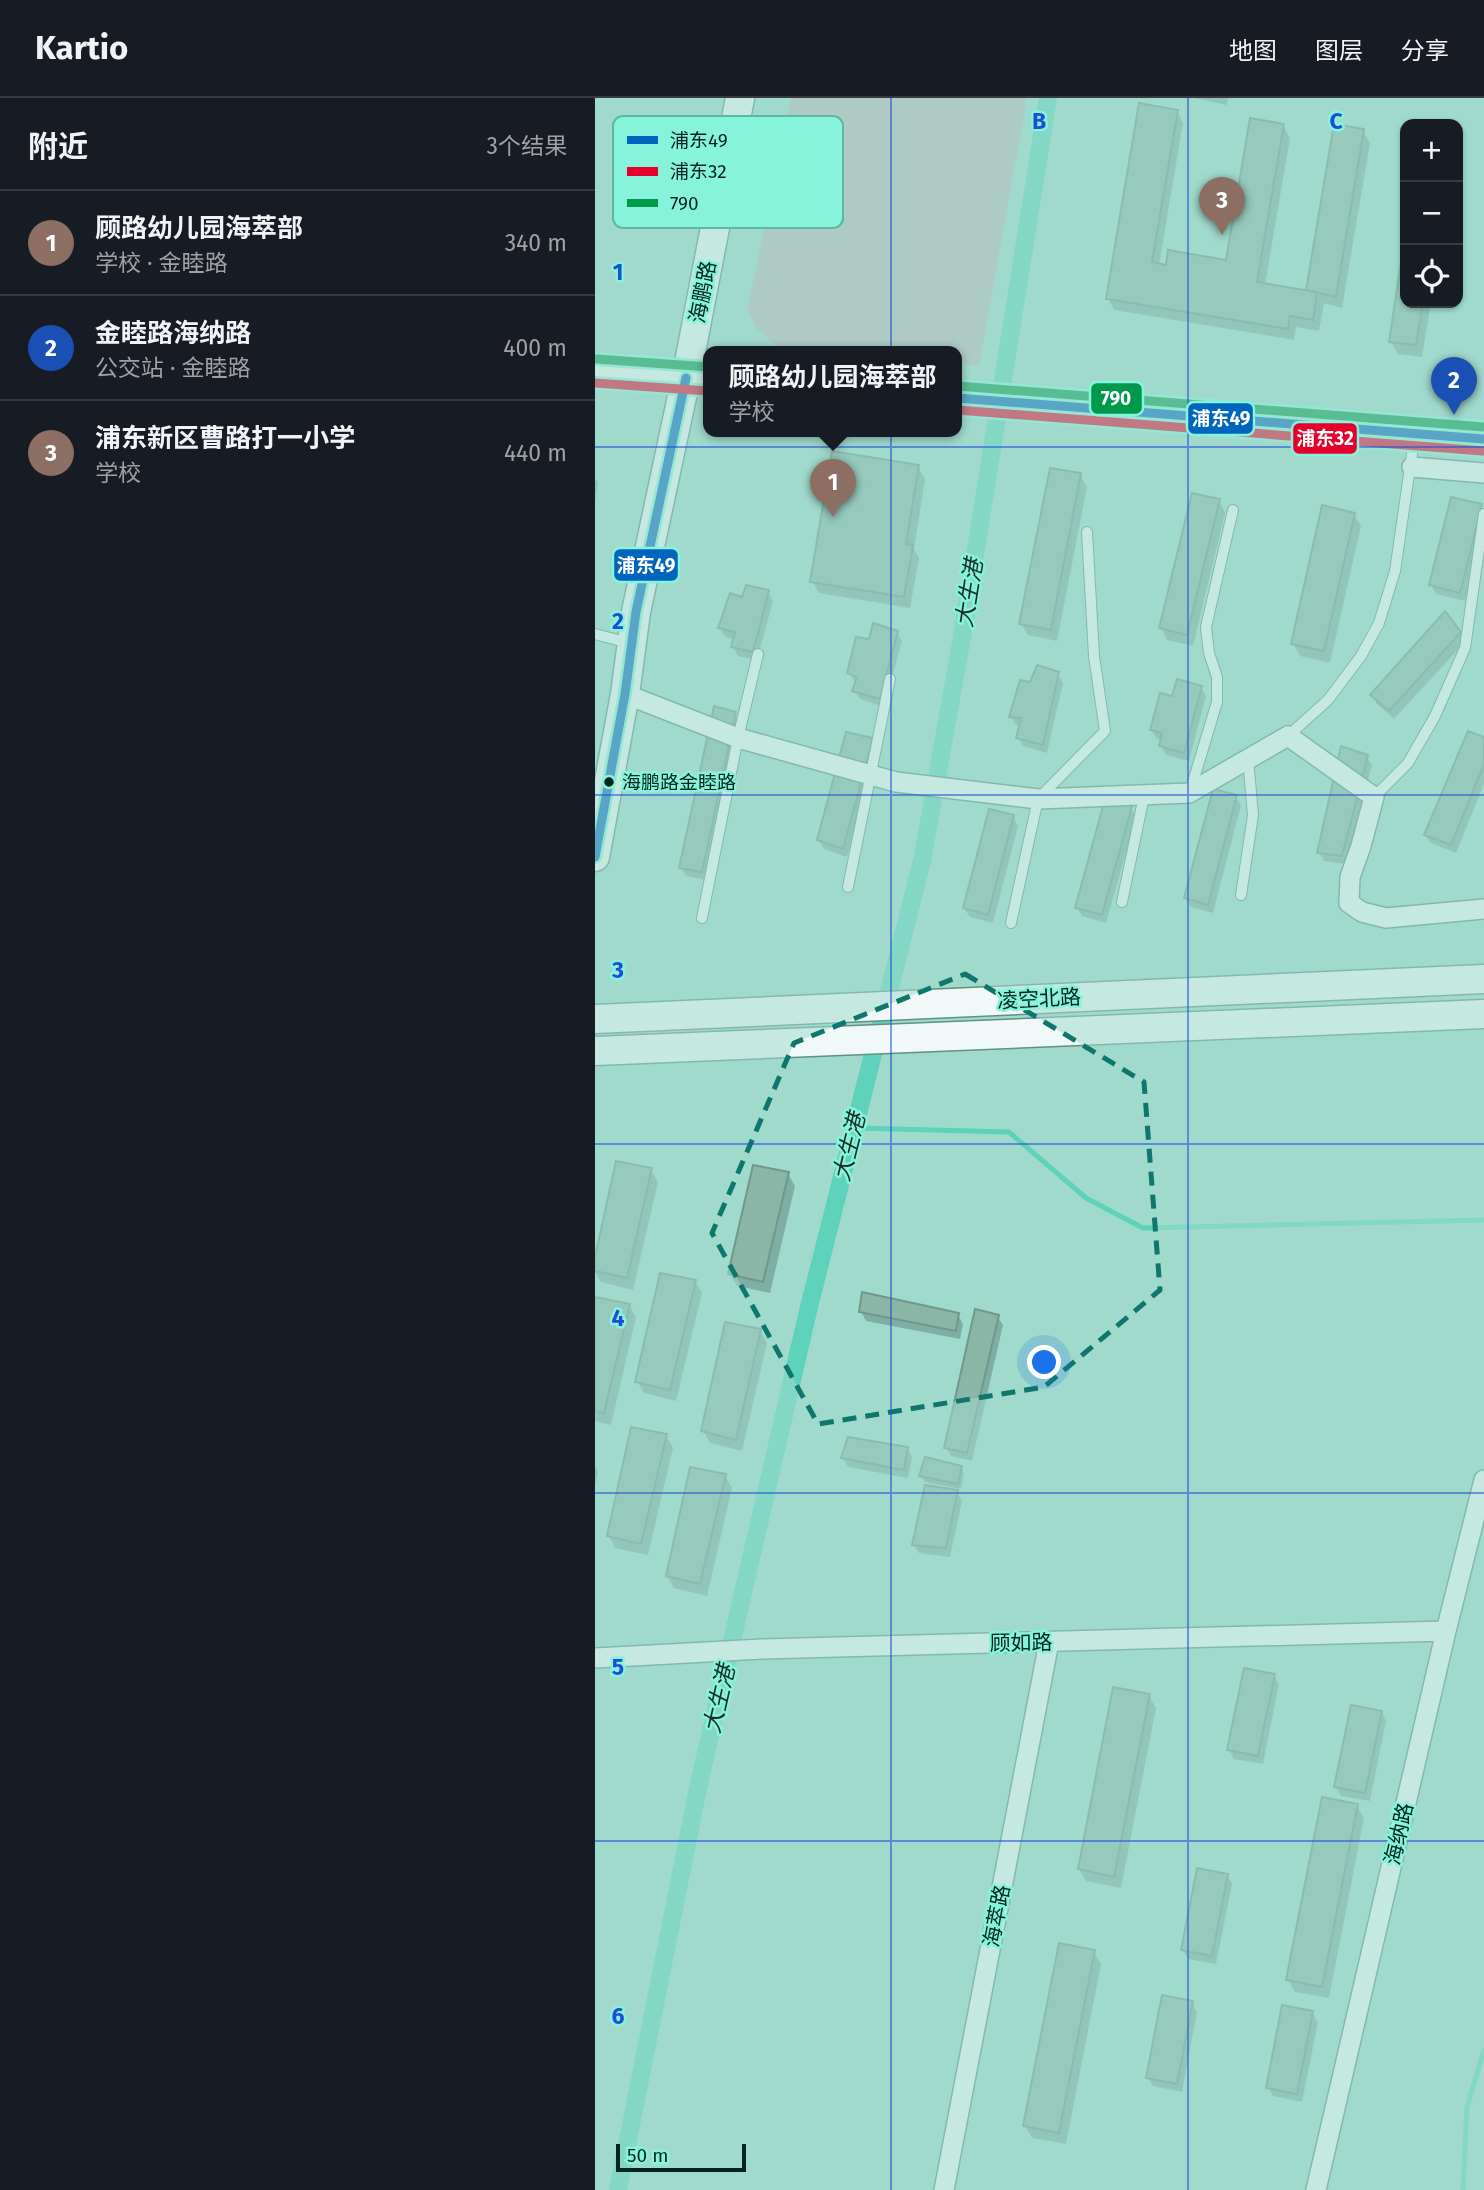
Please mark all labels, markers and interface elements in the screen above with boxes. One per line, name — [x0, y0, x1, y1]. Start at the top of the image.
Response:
text: Kartio — [35, 28, 128, 68]
text: 地图 — [1229, 37, 1277, 65]
text: 图层 — [1315, 37, 1363, 65]
text: 分享 — [1401, 37, 1449, 65]
text: B — [1032, 107, 1046, 135]
text: C — [1329, 107, 1343, 135]
legend — [613, 116, 843, 228]
map controls — [1400, 119, 1463, 308]
button: + — [1400, 119, 1463, 182]
text: 附近 — [28, 129, 88, 165]
text: 浦东49 — [670, 129, 728, 152]
text: 3个结果 — [487, 132, 567, 160]
text: 浦东32 — [670, 160, 727, 183]
pin: 3 — [1199, 177, 1245, 235]
button: − — [1400, 182, 1463, 245]
text: 790 — [670, 192, 699, 215]
text: 顾路幼儿园海萃部 — [95, 213, 303, 244]
text: 1 — [46, 229, 56, 257]
text: 340 m — [505, 229, 567, 257]
button: locate — [1400, 245, 1463, 308]
text: 学校 · 金睦路 — [95, 249, 228, 277]
text: 1 — [613, 258, 623, 286]
street label: 海鹏路 — [684, 259, 722, 325]
text: 金睦路海纳路 — [95, 318, 251, 349]
text: 2 — [45, 334, 57, 362]
text: 400 m — [503, 334, 567, 362]
popup — [703, 346, 962, 437]
text: 公交站 · 金睦路 — [95, 354, 251, 382]
pin: 2 — [1431, 357, 1477, 415]
text: 顾路幼儿园海萃部 — [728, 362, 937, 393]
line badge: 790 — [1090, 382, 1143, 415]
text: 790 — [1101, 387, 1131, 410]
text: 学校 — [728, 398, 774, 426]
line badge: 浦东49 — [1187, 402, 1254, 435]
text: 浦东49 — [1192, 407, 1251, 430]
line badge: 浦东32 — [1292, 422, 1358, 455]
text: 浦东新区曹路打一小学 — [95, 423, 355, 454]
text: 浦东32 — [1296, 427, 1354, 450]
text: 3 — [45, 439, 57, 467]
text: 440 m — [504, 439, 567, 467]
text: 学校 — [95, 459, 141, 487]
pin: 1 — [810, 459, 856, 517]
line badge: 浦东49 — [613, 548, 679, 582]
text: 浦东49 — [617, 554, 676, 577]
water label: 大生港 — [950, 554, 989, 629]
text: 2 — [612, 607, 624, 635]
place label: 海鹏路金睦路 — [622, 771, 736, 794]
marker: 海鹏路金睦路 — [602, 775, 616, 789]
text: 3 — [611, 956, 624, 984]
street label: 凌空北路 — [996, 984, 1082, 1014]
water label: 大生港 — [827, 1107, 872, 1184]
text: 4 — [612, 1304, 625, 1332]
your location — [1027, 1345, 1061, 1379]
street label: 顾如路 — [989, 1629, 1053, 1657]
text: 5 — [612, 1653, 624, 1681]
water label: 大生港 — [698, 1659, 741, 1736]
street label: 海纳路 — [1379, 1800, 1419, 1868]
street label: 海萃路 — [978, 1883, 1016, 1949]
text: 6 — [612, 2002, 625, 2030]
scale bar — [616, 2141, 745, 2173]
text: 50 m — [627, 2144, 668, 2167]

